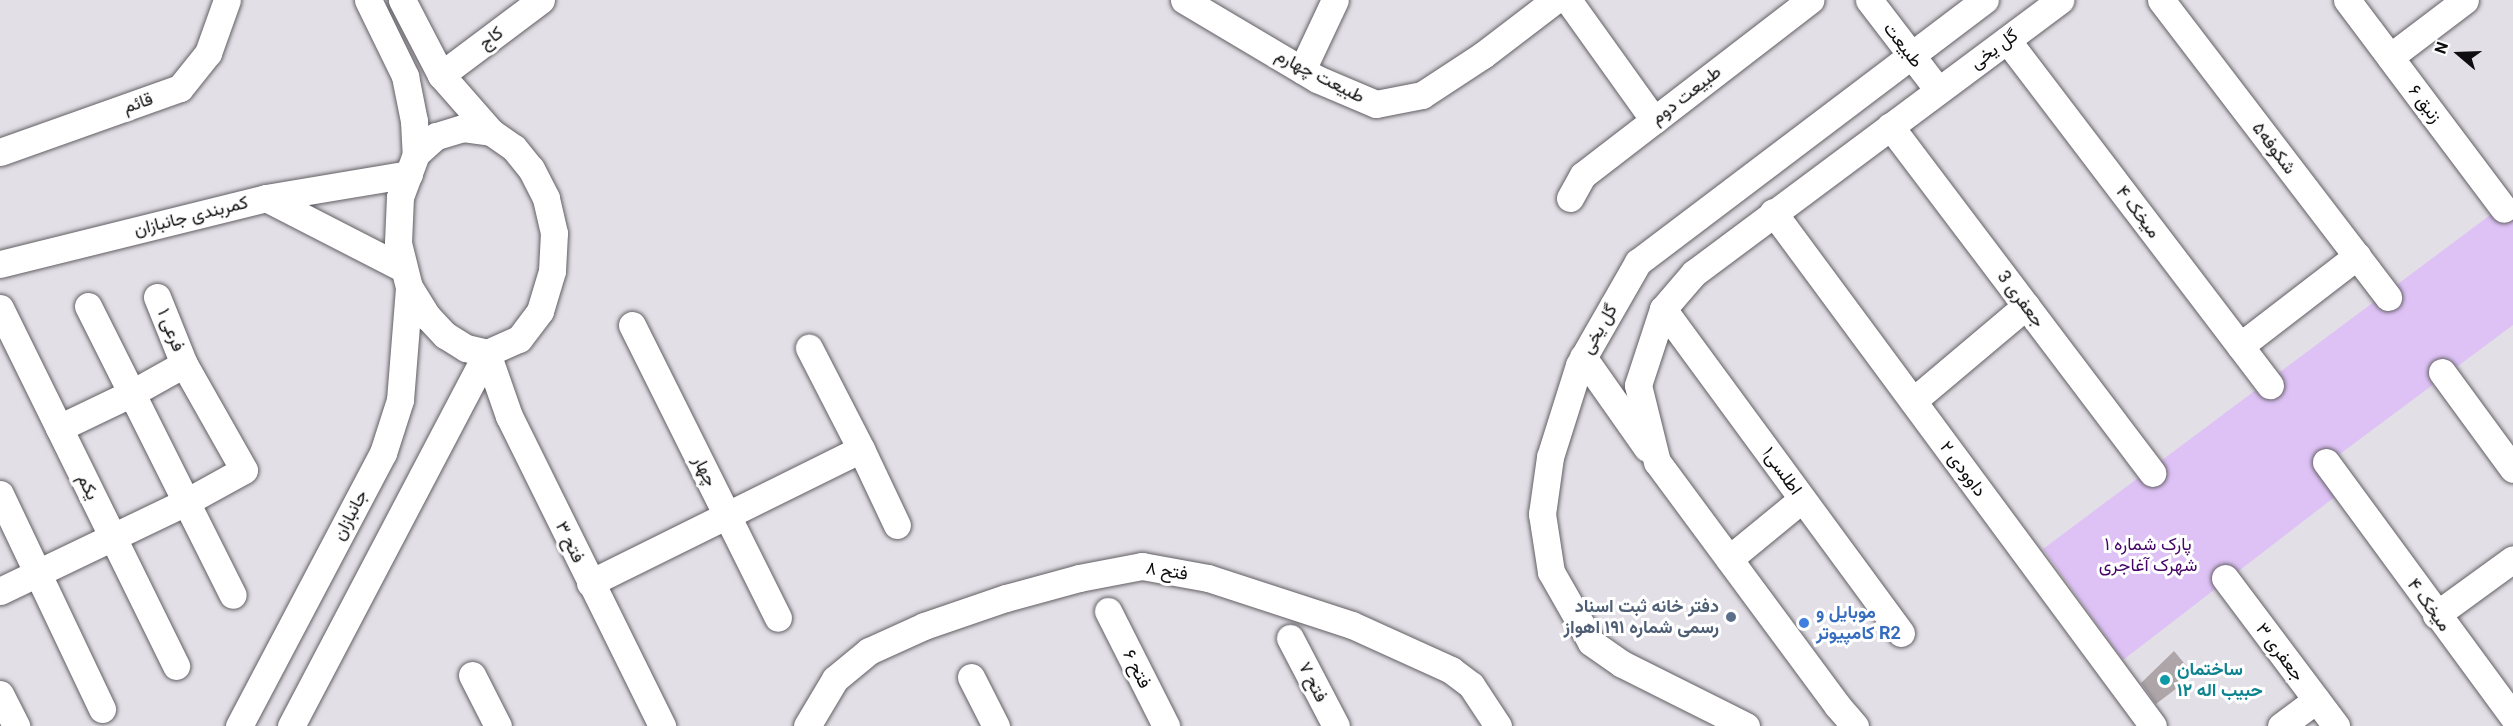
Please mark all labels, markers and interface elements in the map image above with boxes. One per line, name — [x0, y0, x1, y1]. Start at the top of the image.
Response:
street label: طبیعت — [1879, 18, 1927, 72]
street label: کاج — [475, 22, 507, 54]
street label: گل یخی — [1966, 24, 2022, 74]
north arrow — [2429, 24, 2489, 84]
text: N — [2431, 40, 2452, 56]
street label: طبیعت چهارم — [1272, 44, 1368, 108]
street label: طبیعت دوم — [1647, 61, 1725, 129]
street label: زنبق ۶ — [2404, 81, 2446, 127]
street label: قائم — [120, 88, 156, 118]
street label: شکوفه۵ — [2247, 118, 2301, 178]
street label: میخک ۴ — [2111, 182, 2165, 242]
street label: کمربندی جانبازان — [132, 191, 250, 241]
street label: 3 جعفری — [1993, 266, 2049, 332]
street label: گل یخی — [1576, 300, 1622, 358]
street label: فرعی ۱ — [153, 305, 189, 355]
street label: داوودی ۲ — [1935, 437, 1991, 501]
street label: اطلسی۱ — [1757, 443, 1807, 499]
street label: چهار — [688, 452, 722, 490]
street label: یکم — [73, 470, 103, 504]
street label: جانبازان — [328, 486, 372, 544]
street label: فتح ۳ — [551, 518, 589, 566]
park label: پارک شماره ۱ شهرک آغاجری — [2099, 534, 2197, 576]
street label: فتح ۸ — [1145, 557, 1189, 585]
street label: میخک ۴ — [2403, 574, 2455, 636]
place label: دفتر خانه ثبت اسناد رسمی شماره ۱۹۱ اهواز — [1563, 596, 1719, 638]
place label: موبایل و کامپیوتر R2 — [1816, 602, 1901, 644]
marker: دفتر خانه ثبت اسناد رسمی شماره ۱۹۱ اهواز — [1724, 610, 1738, 624]
marker: موبایل و کامپیوتر R2 — [1797, 616, 1811, 630]
street label: جعفری ۳ — [2251, 619, 2309, 685]
street label: فتح ۶ — [1118, 646, 1156, 692]
street label: فتح ۷ — [1294, 658, 1332, 706]
place label: ساختمان حبیب اله ۱۲ — [2177, 659, 2263, 702]
marker: ساختمان حبیب اله ۱۲ — [2158, 673, 2172, 687]

